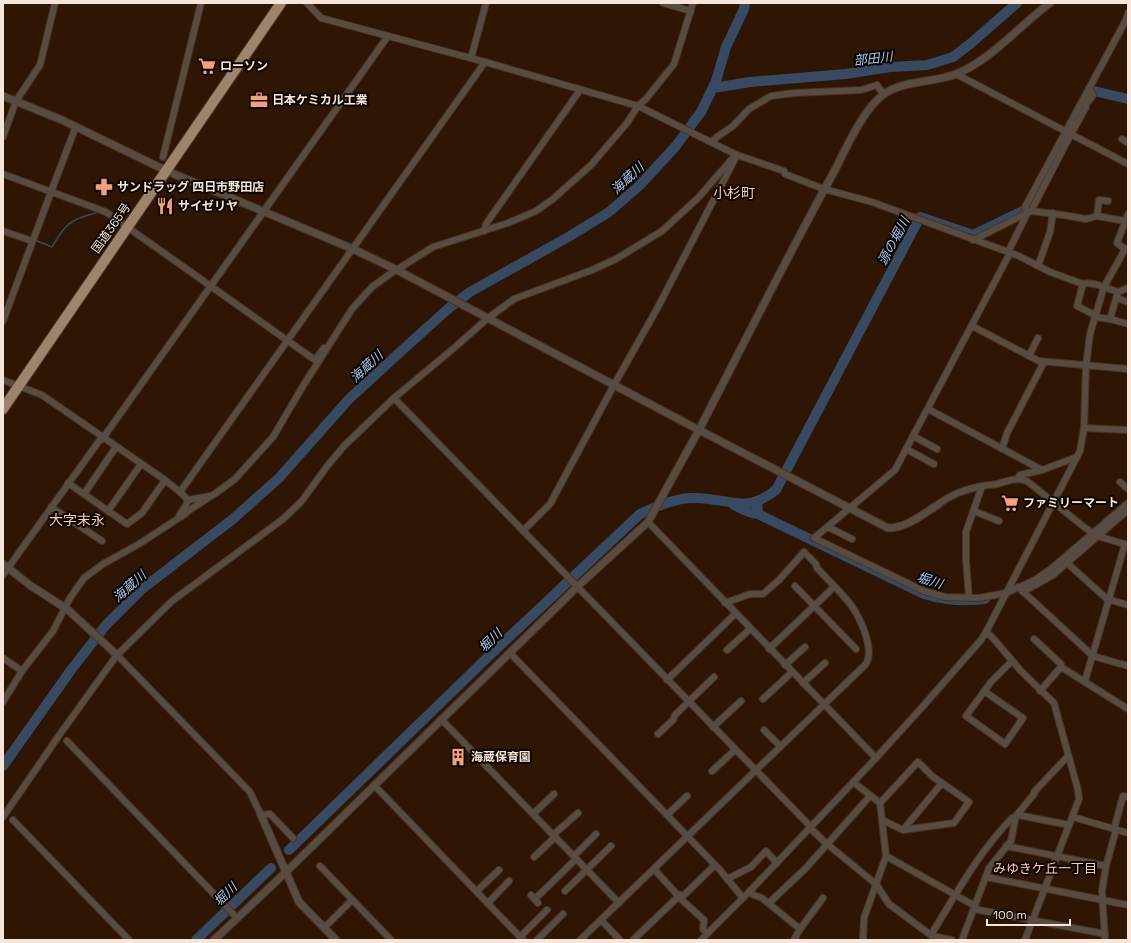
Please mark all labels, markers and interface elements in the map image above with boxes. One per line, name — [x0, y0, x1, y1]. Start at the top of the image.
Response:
water label: 部田川 — [853, 48, 895, 69]
supermarket icon: ローソン — [197, 56, 217, 76]
place label: ローソン — [220, 58, 268, 74]
office icon: 日本ケミカル工業 — [249, 90, 269, 110]
place label: 日本ケミカル工業 — [272, 92, 368, 108]
water label: 海蔵川 — [607, 157, 649, 198]
pharmacy icon: サンドラッグ 四日市野田店 — [94, 177, 114, 197]
place label: サンドラッグ 四日市野田店 — [117, 179, 264, 195]
district label: 小杉町 — [713, 184, 755, 202]
restaurant icon: サイゼリヤ — [155, 196, 175, 216]
place label: サイゼリヤ — [178, 198, 238, 214]
street label: 国道365号 — [88, 200, 134, 256]
water label: 源の堀川 — [874, 213, 914, 268]
water label: 海蔵川 — [346, 345, 388, 386]
supermarket icon: ファミリーマート — [1000, 493, 1020, 513]
place label: ファミリーマート — [1023, 495, 1119, 511]
district label: 大字末永 — [49, 511, 105, 529]
water label: 海蔵川 — [109, 566, 151, 606]
water label: 堀川 — [915, 568, 947, 593]
water label: 堀川 — [475, 624, 507, 656]
building icon: 海蔵保育園 — [448, 747, 468, 767]
place label: 海蔵保育園 — [471, 749, 531, 765]
district label: みゆきケ丘一丁目 — [993, 860, 1097, 877]
water label: 堀川 — [210, 878, 242, 910]
scale bar — [987, 901, 1070, 927]
text: 100 m — [993, 907, 1027, 923]

